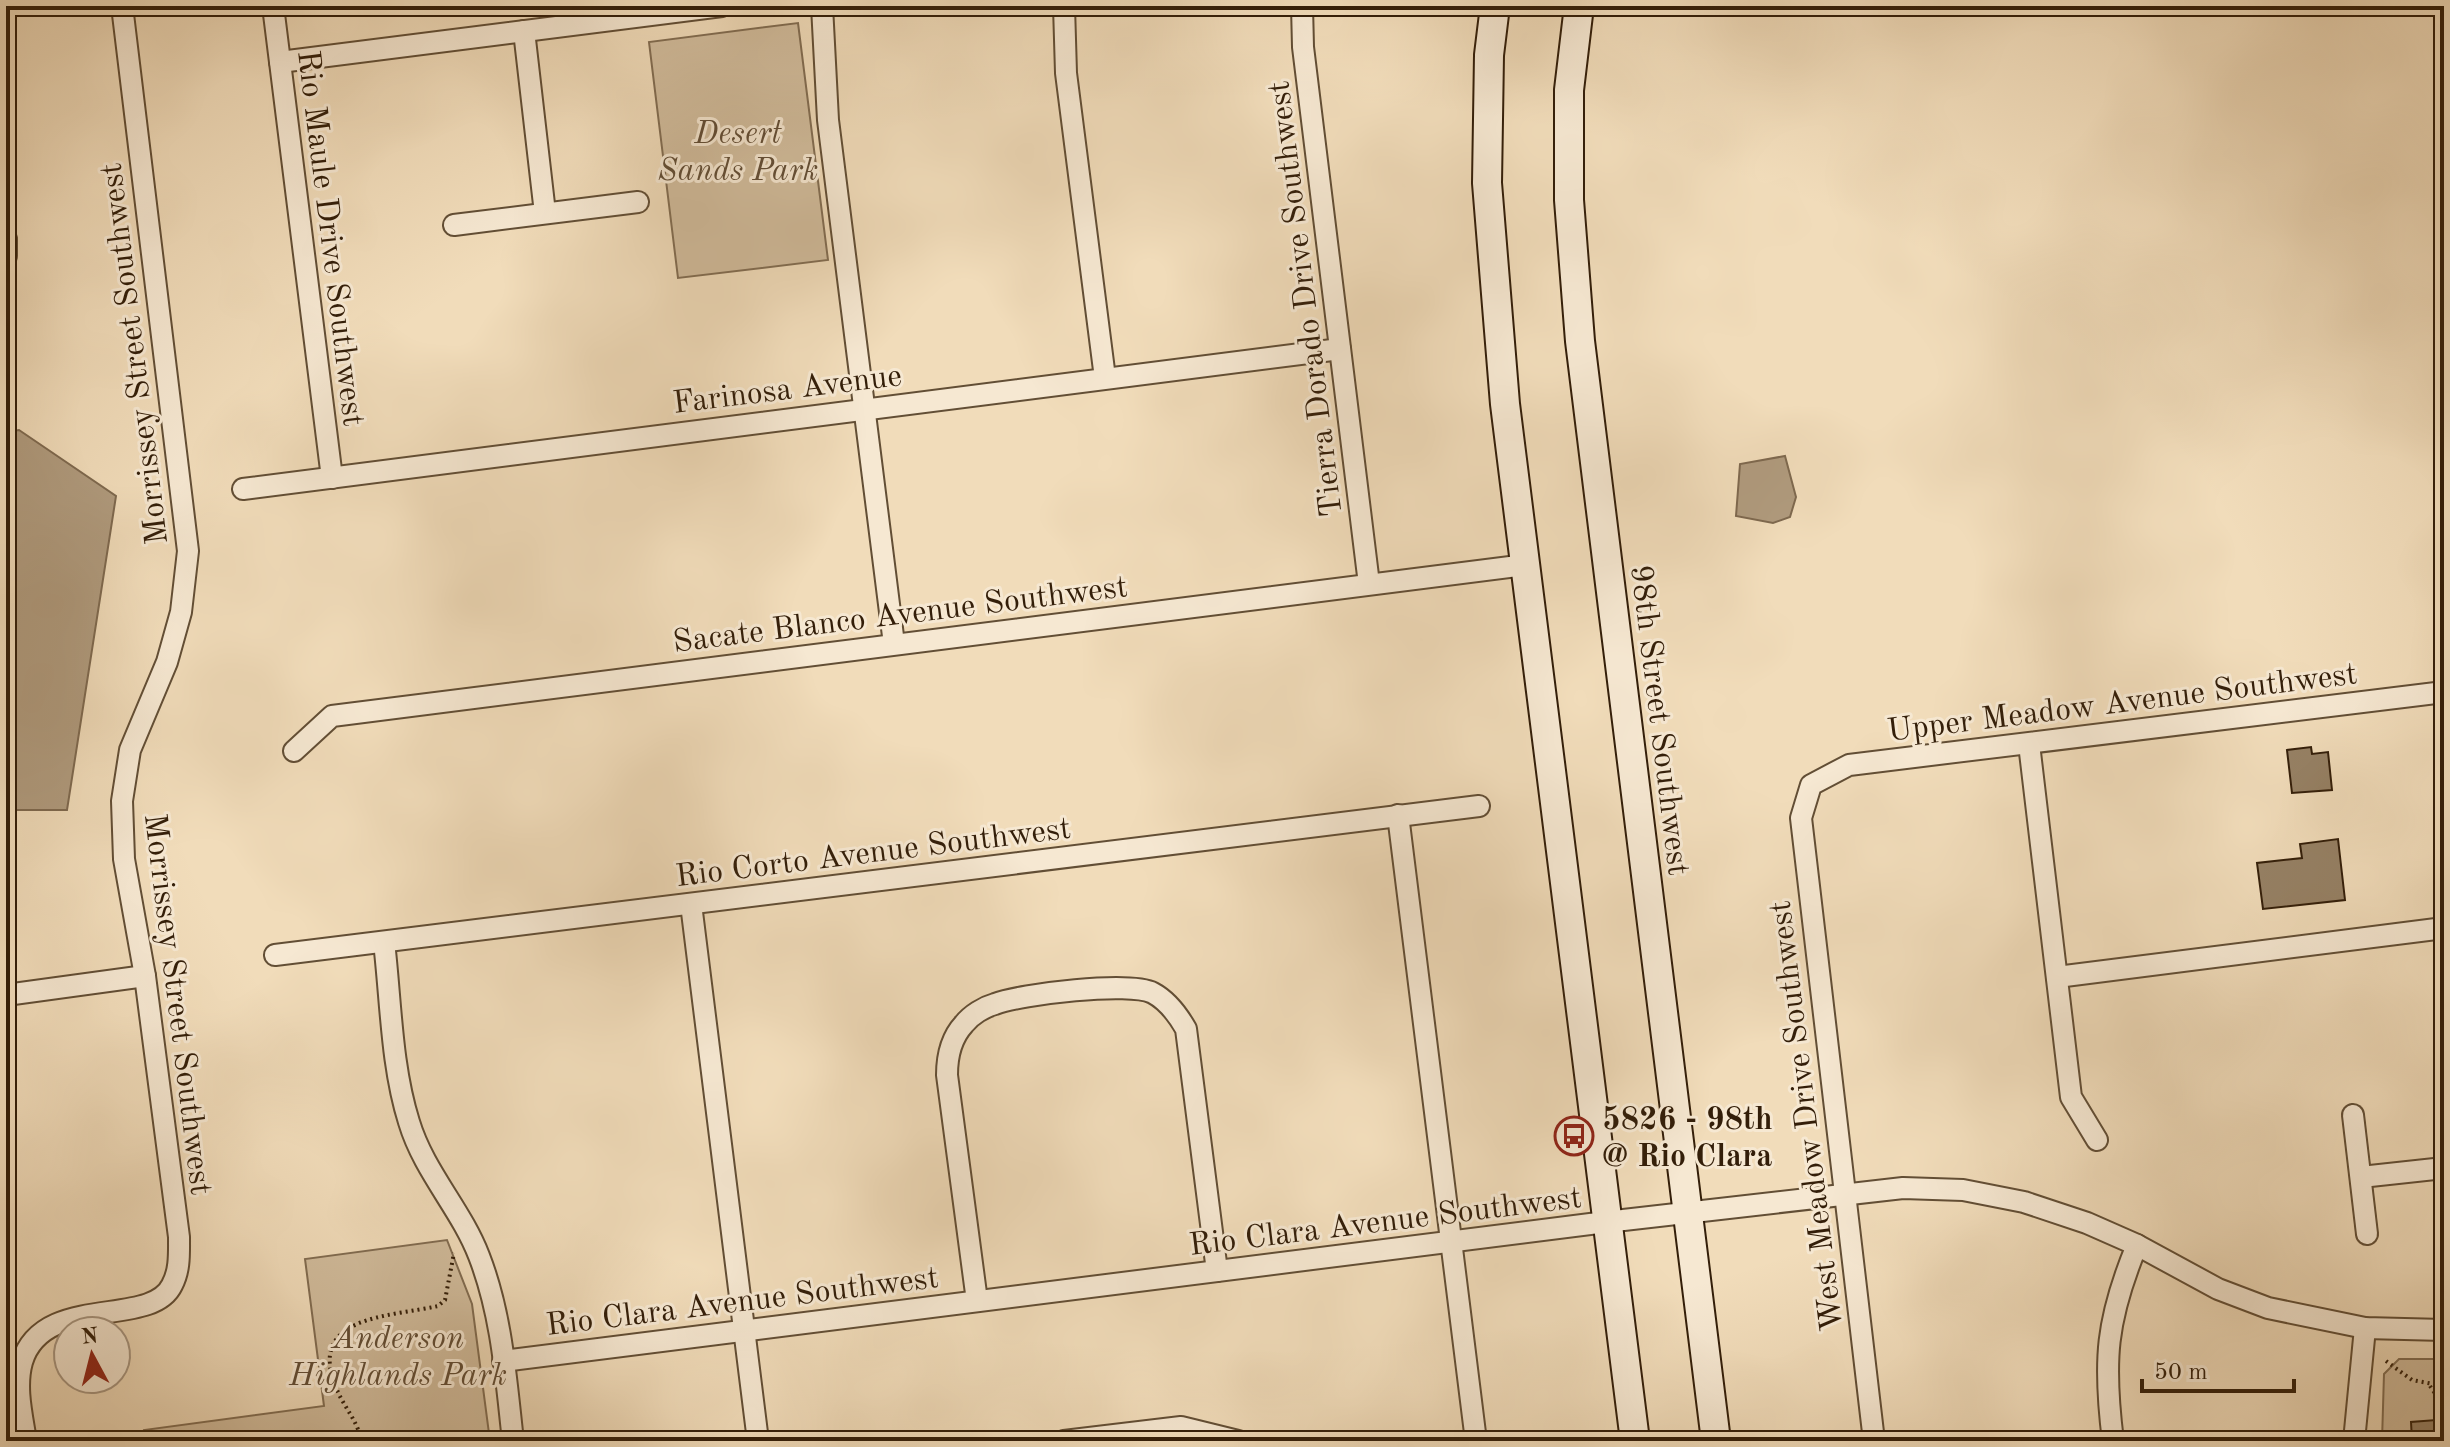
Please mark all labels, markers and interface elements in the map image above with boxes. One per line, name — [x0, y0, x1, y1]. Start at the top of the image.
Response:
street label: Rio Maule Drive Southwest — [290, 48, 368, 428]
street label: Tierra Dorado Drive Southwest — [1264, 79, 1350, 518]
park label: Desert Sands Park — [658, 119, 818, 188]
street label: Morrissey Street Southwest — [97, 161, 175, 546]
street label: Farinosa Avenue — [671, 361, 904, 421]
street label: 98th Street Southwest — [1623, 563, 1693, 878]
street label: Sacate Blanco Avenue Southwest — [671, 572, 1130, 660]
street label: Upper Meadow Avenue Southwest — [1886, 659, 2359, 749]
street label: Morrissey Street Southwest — [137, 812, 215, 1197]
street label: Rio Corto Avenue Southwest — [674, 814, 1073, 894]
street label: West Meadow Drive Southwest — [1766, 899, 1850, 1333]
place label: 5826 - 98th @ Rio Clara — [1602, 1105, 1773, 1174]
bus stop icon: 5826 - 98th @ Rio Clara — [1553, 1115, 1595, 1157]
street label: Rio Clara Avenue Southwest — [1187, 1183, 1583, 1263]
street label: Rio Clara Avenue Southwest — [544, 1263, 940, 1343]
north arrow — [52, 1315, 132, 1395]
park label: Anderson Highlands Park — [288, 1324, 507, 1393]
text: N — [80, 1325, 100, 1349]
scale bar — [2142, 1343, 2294, 1393]
text: 50 m — [2154, 1361, 2208, 1385]

